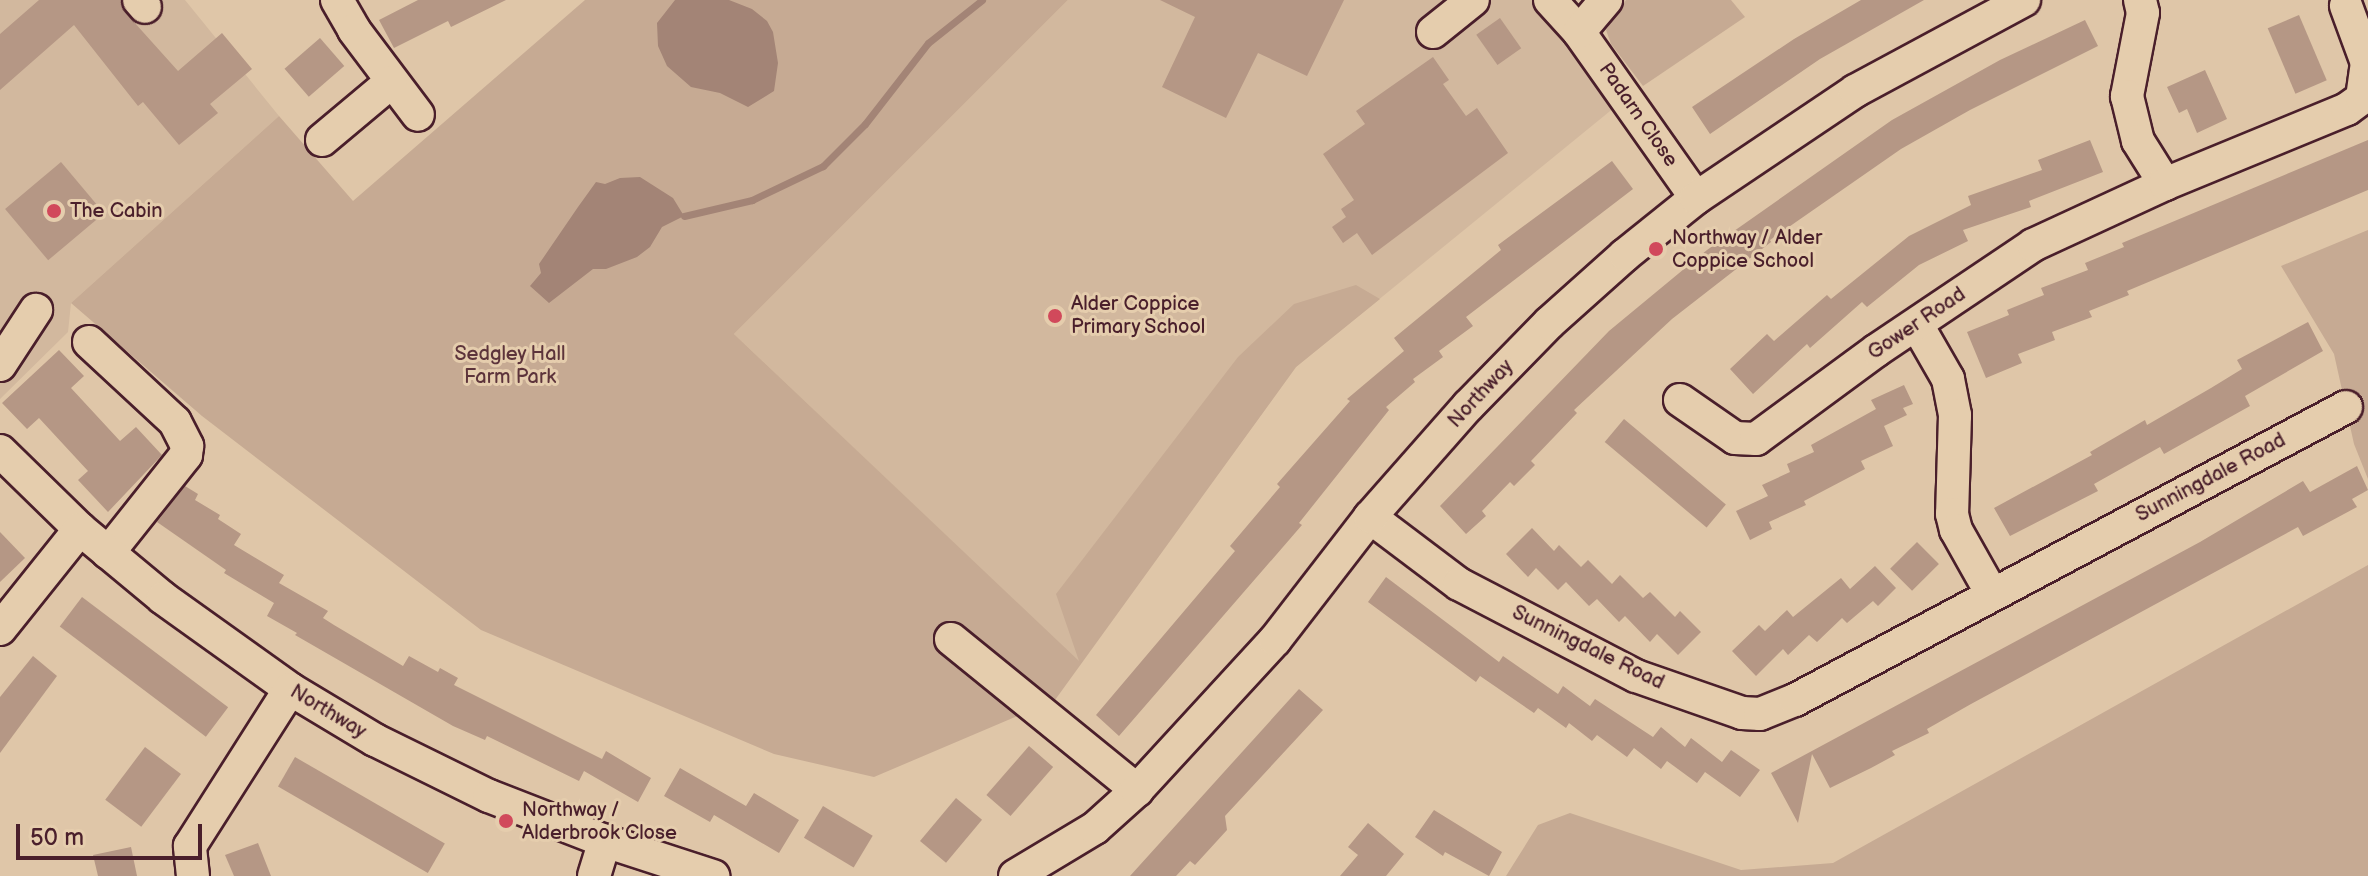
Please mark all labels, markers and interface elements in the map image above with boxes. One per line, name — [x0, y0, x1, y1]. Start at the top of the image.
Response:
street label: Padarn Close — [1593, 58, 1683, 172]
place label: The Cabin — [70, 199, 163, 223]
marker: The Cabin — [45, 202, 63, 220]
place label: Northway / Alder Coppice School — [1672, 226, 1823, 273]
marker: Northway / Alder Coppice School — [1647, 240, 1665, 258]
street label: Gower Road — [1864, 283, 1970, 365]
place label: Alder Coppice Primary School — [1071, 292, 1207, 339]
marker: Alder Coppice Primary School — [1046, 307, 1064, 325]
park label: Sedgley Hall Farm Park — [454, 342, 566, 389]
street label: Northway — [1443, 355, 1519, 433]
street label: Sunningdale Road — [2132, 428, 2290, 528]
street label: Sunningdale Road — [1508, 601, 1668, 695]
street label: Northway — [286, 680, 370, 744]
place label: Northway / Alderbrook Close — [522, 798, 677, 845]
scale bar — [20, 808, 206, 858]
marker: Northway / Alderbrook Close — [497, 812, 515, 830]
text: 50 m — [30, 823, 84, 852]

